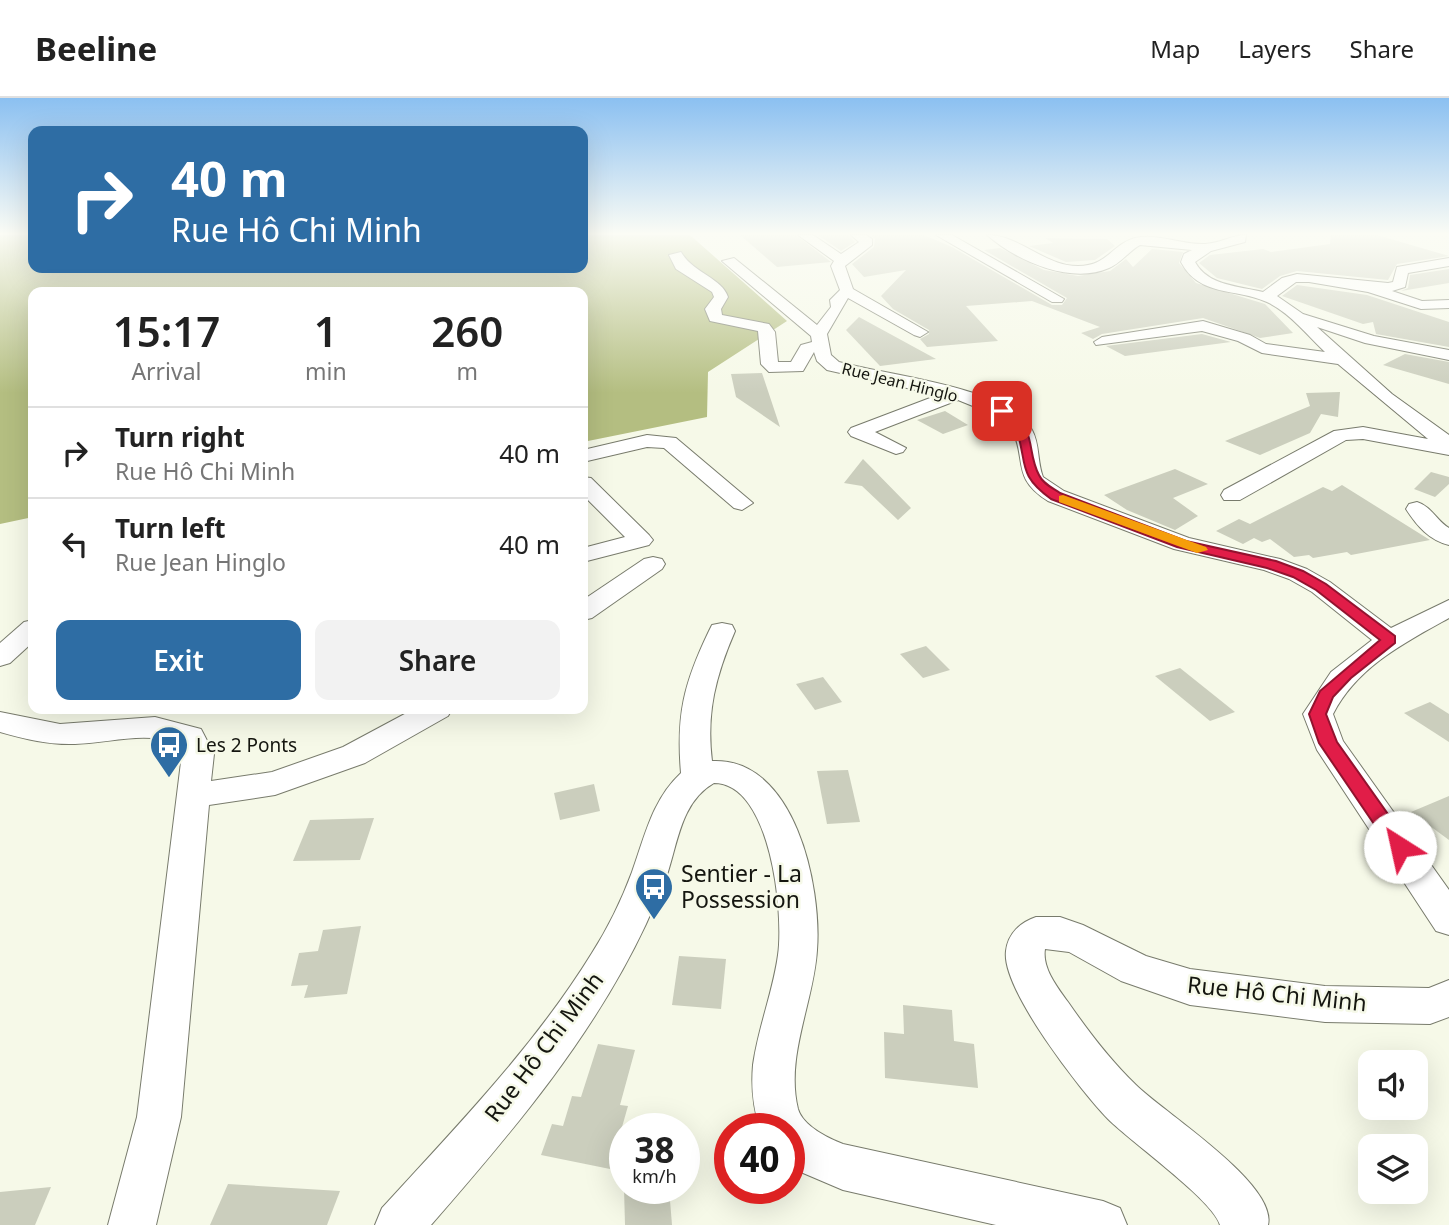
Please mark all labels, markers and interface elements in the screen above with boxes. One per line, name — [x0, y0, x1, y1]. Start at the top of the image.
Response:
text: Beeline — [35, 26, 157, 71]
text: Map — [1150, 32, 1200, 65]
text: Layers — [1238, 32, 1312, 65]
text: Share — [1350, 32, 1414, 65]
text: 40 m — [171, 145, 288, 211]
icon: right — [56, 154, 147, 245]
text: Rue Hô Chi Minh — [171, 208, 422, 251]
text: 15:17 — [113, 302, 220, 359]
text: 1 — [314, 302, 338, 359]
text: 260 — [431, 302, 503, 359]
text: Arrival — [131, 355, 202, 387]
text: min — [305, 355, 347, 387]
text: m — [457, 355, 478, 387]
street label: Rue Jean Hinglo — [840, 357, 960, 407]
pin — [972, 381, 1032, 441]
icon: arrive — [983, 392, 1021, 430]
text: Turn right — [115, 419, 245, 455]
icon: right — [56, 434, 94, 472]
text: 40 m — [499, 435, 560, 471]
text: Rue Hô Chi Minh — [115, 455, 295, 487]
text: Turn left — [115, 510, 226, 546]
icon: left — [56, 525, 94, 563]
text: 40 m — [499, 526, 560, 562]
text: Rue Jean Hinglo — [115, 546, 286, 578]
button: Exit — [56, 620, 301, 700]
button: Share — [315, 620, 560, 700]
bus stop icon: Les 2 Ponts — [148, 724, 190, 779]
place label: Les 2 Ponts — [196, 732, 297, 758]
position arrow — [1363, 810, 1437, 884]
place label: Sentier - La Possession — [681, 857, 802, 915]
bus stop icon: Sentier - La Possession — [633, 866, 675, 921]
street label: Rue Hô Chi Minh — [476, 965, 610, 1128]
street label: Rue Hô Chi Minh — [1186, 968, 1368, 1018]
map controls — [1358, 1050, 1428, 1204]
button: sound — [1358, 1050, 1428, 1120]
speed limit sign: 40 — [714, 1113, 805, 1204]
text: 38 — [634, 1126, 675, 1173]
button: layers — [1358, 1134, 1428, 1204]
text: km/h — [632, 1164, 677, 1188]

